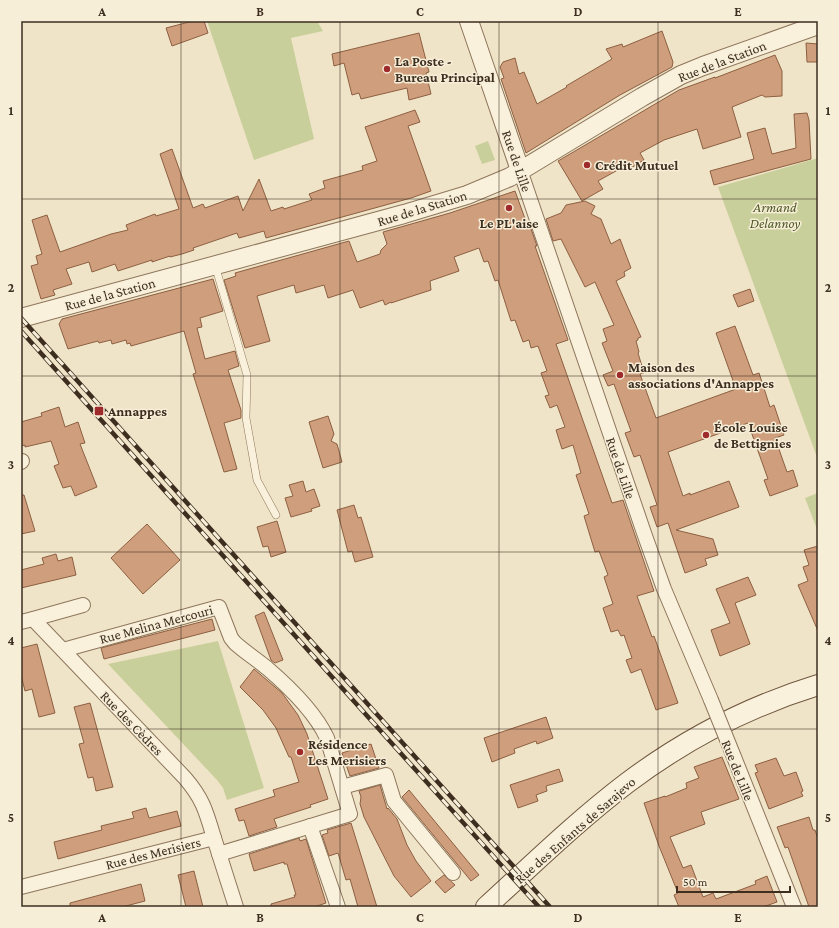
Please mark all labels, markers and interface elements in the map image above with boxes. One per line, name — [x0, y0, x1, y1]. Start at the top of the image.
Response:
text: A — [97, 4, 106, 19]
text: B — [256, 4, 264, 19]
text: C — [416, 4, 424, 19]
text: D — [574, 4, 583, 19]
text: E — [734, 4, 742, 19]
street label: Rue de la Station — [676, 37, 769, 85]
place label: La Poste - Bureau Principal — [395, 53, 495, 85]
marker: La Poste - Bureau Principal — [382, 64, 392, 74]
text: 1 — [9, 103, 14, 118]
text: 1 — [826, 103, 831, 118]
street label: Rue de Lille — [499, 128, 535, 194]
place label: Crédit Mutuel — [595, 157, 678, 173]
marker: Crédit Mutuel — [582, 160, 592, 170]
street label: Rue de la Station — [375, 187, 469, 229]
park label: Armand Delannoy — [750, 199, 800, 231]
marker: Le PL'aise — [504, 203, 514, 213]
place label: Le PL'aise — [479, 215, 539, 231]
street label: Rue de la Station — [63, 274, 157, 314]
text: 2 — [8, 280, 15, 295]
text: 2 — [825, 280, 832, 295]
place label: Maison des associations d'Annappes — [628, 359, 774, 391]
marker: Maison des associations d'Annappes — [615, 370, 625, 380]
place label: Annappes — [107, 403, 167, 419]
marker: Annappes — [93, 405, 105, 417]
place label: École Louise de Bettignies — [714, 419, 791, 451]
marker: École Louise de Bettignies — [701, 430, 711, 440]
street label: Rue de Lille — [603, 435, 639, 501]
text: 3 — [8, 457, 14, 472]
text: 3 — [825, 457, 831, 472]
street label: Rue Melina Mercouri — [98, 601, 215, 647]
text: 4 — [7, 633, 15, 648]
text: 4 — [824, 633, 832, 648]
street label: Rue des Cèdres — [97, 687, 167, 759]
place label: Résidence Les Merisiers — [308, 736, 387, 768]
street label: Rue de Lille — [719, 737, 757, 803]
marker: Résidence Les Merisiers — [295, 747, 305, 757]
street label: Rue des Enfants de Sarajevo — [511, 773, 639, 887]
text: 5 — [8, 810, 14, 825]
text: 5 — [825, 810, 831, 825]
street label: Rue des Merisiers — [104, 833, 202, 873]
scale bar — [677, 868, 790, 894]
text: 50 m — [683, 875, 708, 889]
text: A — [97, 910, 106, 925]
text: B — [256, 910, 264, 925]
text: C — [416, 910, 424, 925]
text: D — [574, 910, 583, 925]
text: E — [734, 910, 742, 925]

